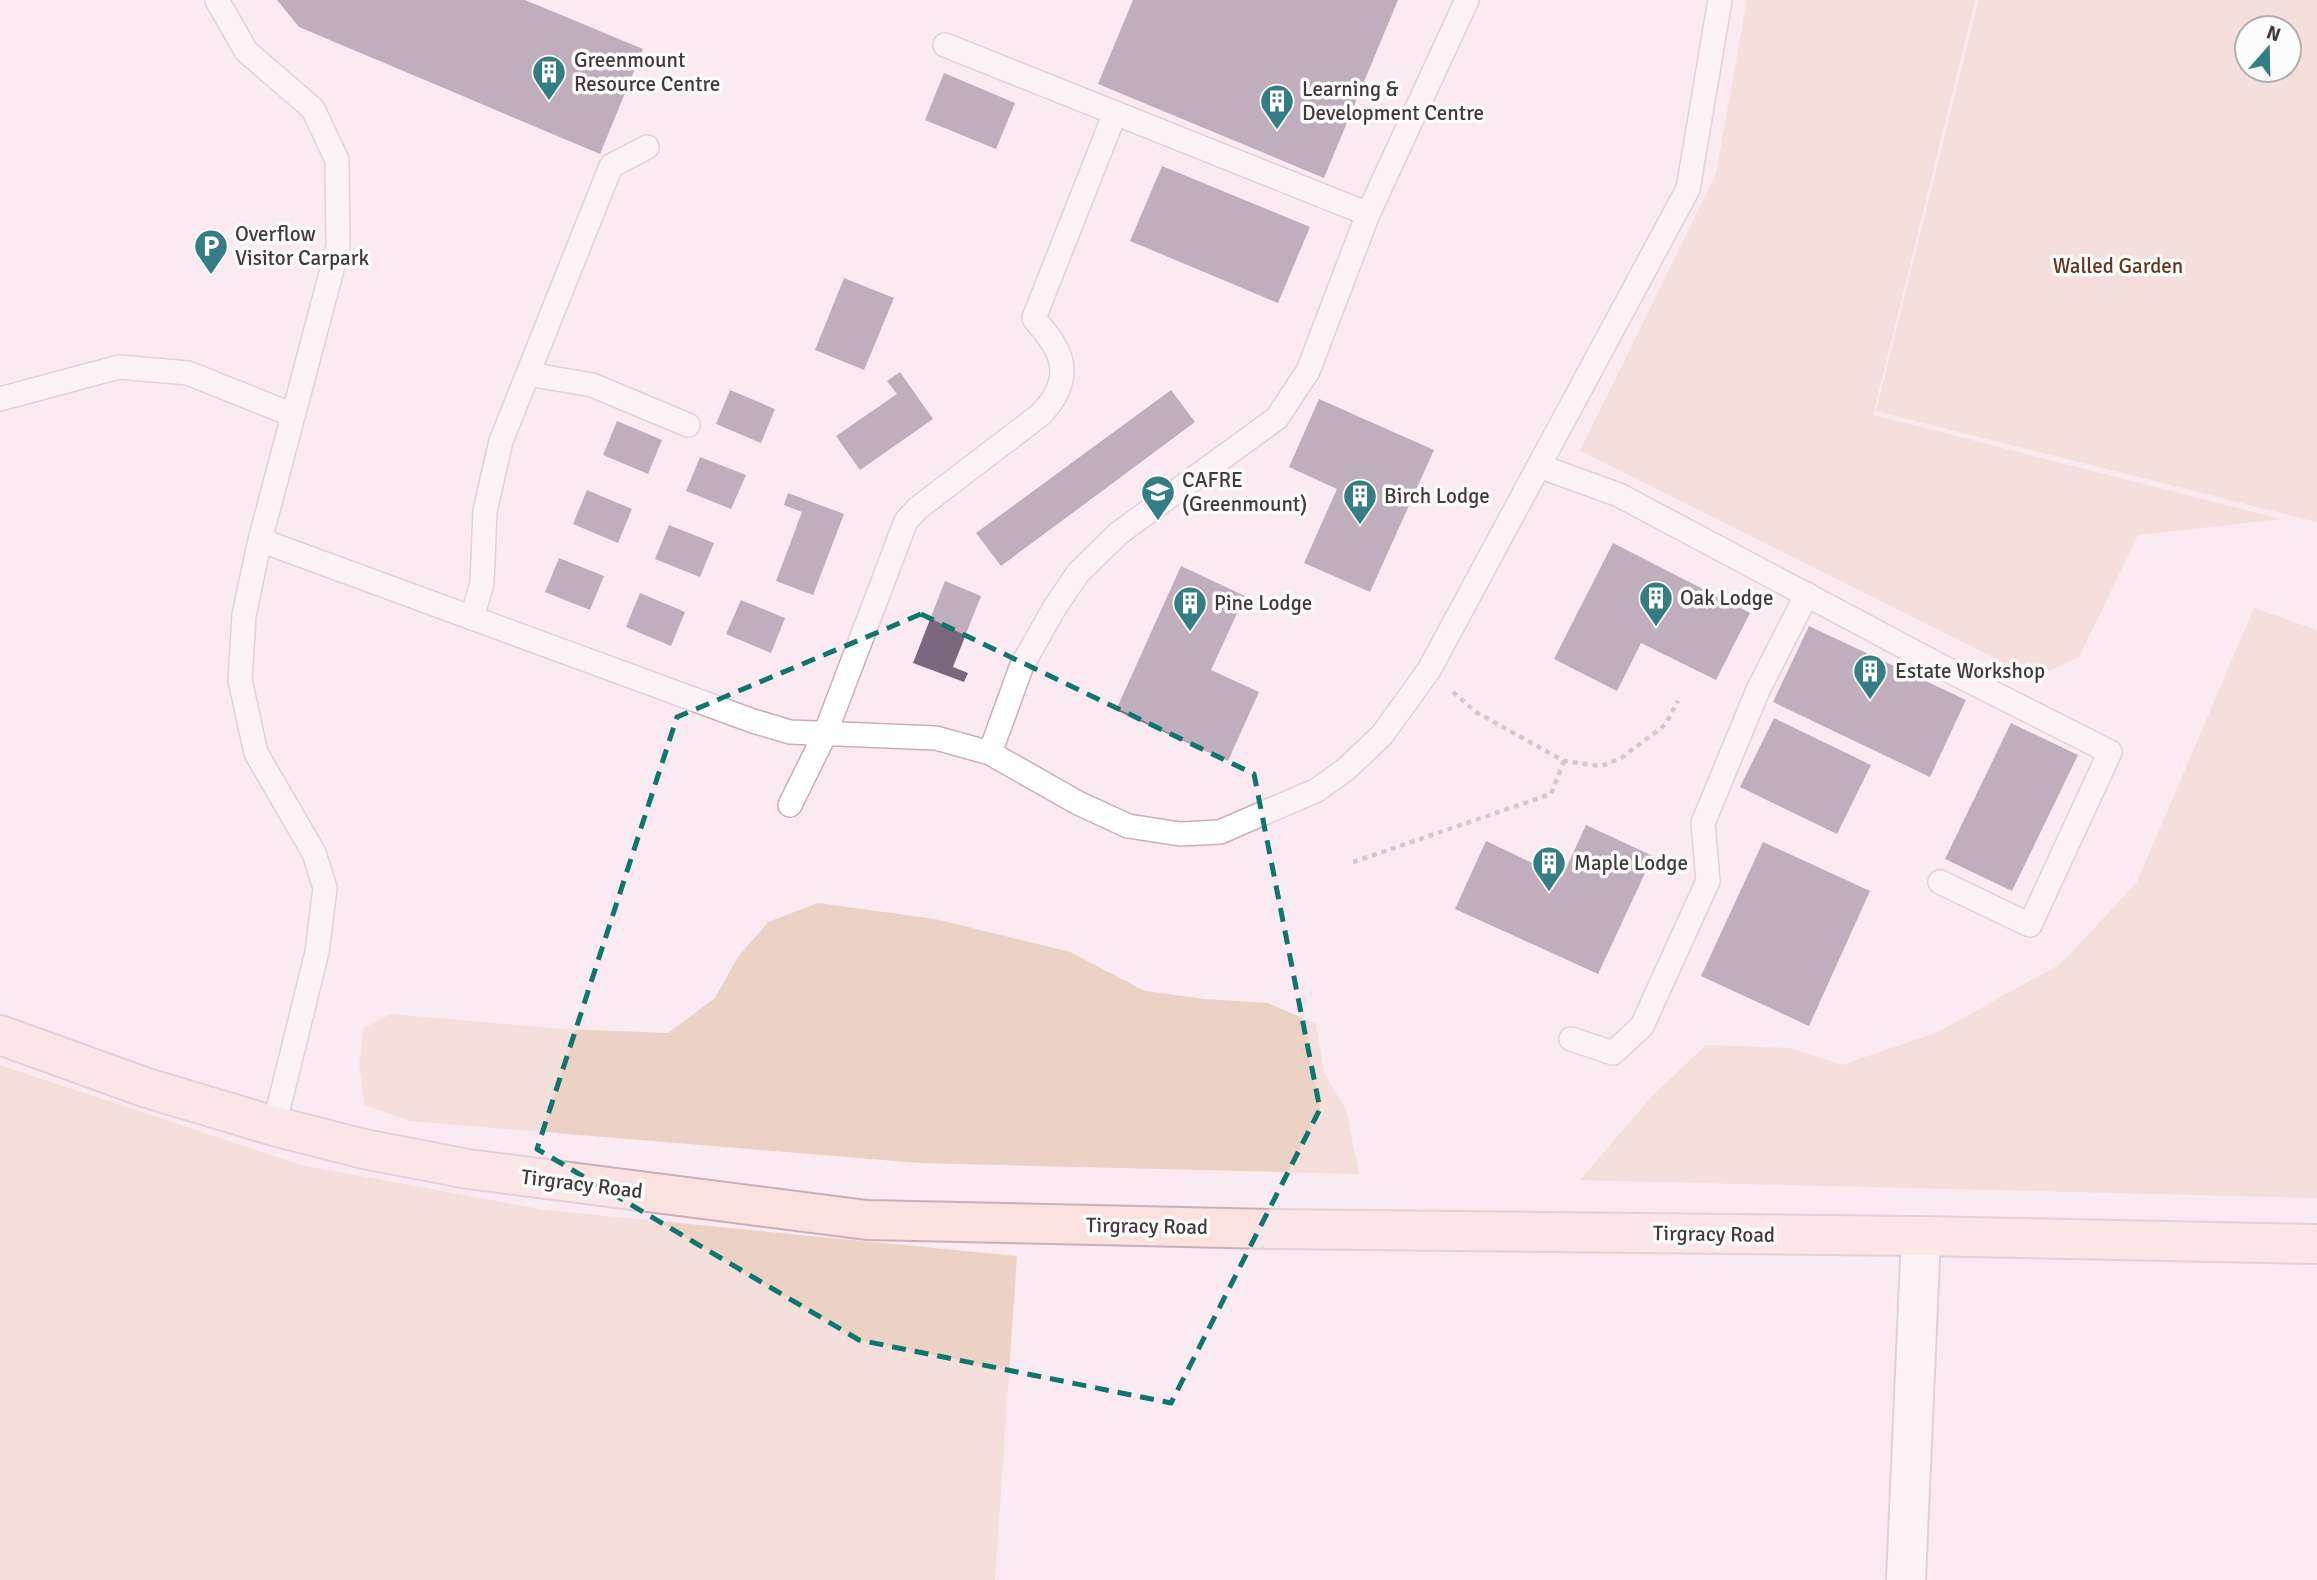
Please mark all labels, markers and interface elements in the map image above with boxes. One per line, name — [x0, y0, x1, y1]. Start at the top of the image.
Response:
north arrow — [2233, 14, 2303, 84]
text: N — [2263, 20, 2284, 48]
place label: Greenmount Resource Centre — [574, 47, 720, 97]
building icon: Greenmount Resource Centre — [530, 53, 568, 102]
place label: Learning & Development Centre — [1302, 76, 1484, 126]
building icon: Learning & Development Centre — [1258, 82, 1296, 131]
place label: Overflow Visitor Carpark — [235, 221, 369, 271]
parking icon: Overflow Visitor Carpark — [192, 227, 230, 276]
park label: Walled Garden — [2053, 253, 2183, 279]
place label: CAFRE (Greenmount) — [1182, 467, 1307, 517]
school or university icon: CAFRE (Greenmount) — [1139, 473, 1177, 522]
building icon: Birch Lodge — [1341, 477, 1379, 526]
place label: Birch Lodge — [1384, 483, 1490, 509]
building icon: Oak Lodge — [1637, 579, 1675, 628]
building icon: Pine Lodge — [1171, 584, 1209, 633]
place label: Oak Lodge — [1680, 585, 1773, 611]
place label: Pine Lodge — [1214, 590, 1312, 616]
building icon: Estate Workshop — [1851, 652, 1889, 701]
place label: Estate Workshop — [1895, 658, 2045, 684]
building icon: Maple Lodge — [1530, 844, 1568, 893]
place label: Maple Lodge — [1574, 850, 1688, 876]
street label: Tirgracy Road — [520, 1164, 644, 1204]
street label: Tirgracy Road — [1086, 1212, 1208, 1240]
street label: Tirgracy Road — [1653, 1220, 1775, 1248]

